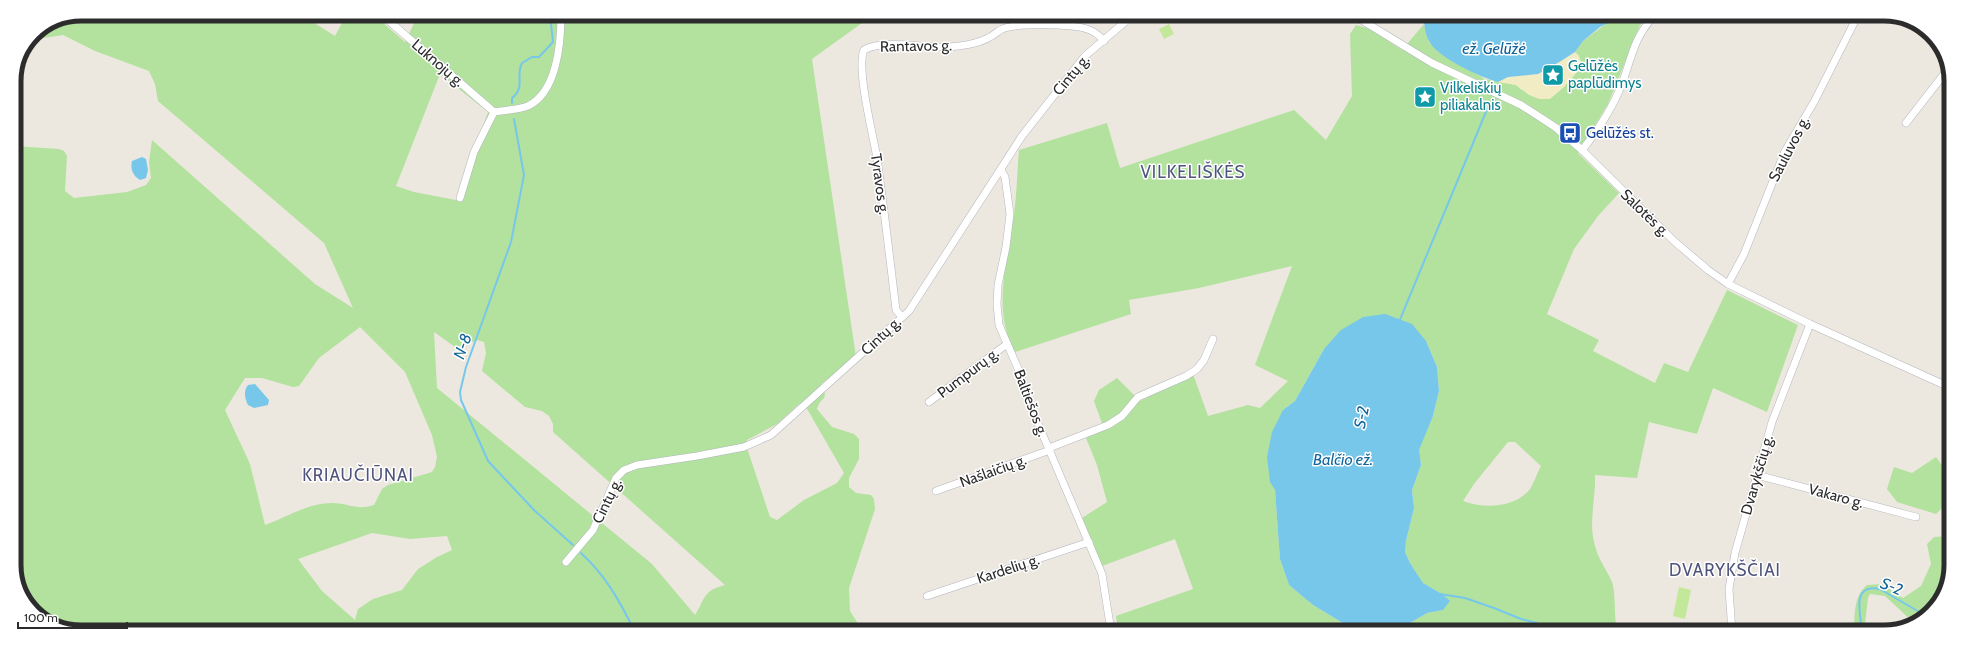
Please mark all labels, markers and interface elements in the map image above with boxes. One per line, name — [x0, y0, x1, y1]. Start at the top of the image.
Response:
street label: Luknojų g. — [408, 35, 468, 91]
street label: Rantavos g. — [880, 36, 952, 56]
water label: ež. Gelūžė — [1462, 39, 1526, 58]
street label: Cintų g. — [1049, 51, 1093, 99]
place label: Gelūžės paplūdimys — [1568, 57, 1641, 92]
place icon: Gelūžės paplūdimys — [1540, 62, 1566, 88]
place label: Vilkeliškių piliakalnis — [1440, 79, 1501, 114]
place icon: Vilkeliškių piliakalnis — [1412, 84, 1438, 110]
street label: Sauluvos g. — [1765, 113, 1813, 185]
bus stop icon: Gelūžės st. — [1557, 120, 1583, 146]
place label: Gelūžės st. — [1586, 124, 1654, 142]
street label: Tyravos g. — [867, 152, 893, 216]
district label: VILKELIŠKĖS — [1140, 161, 1246, 182]
street label: Salotės g. — [1617, 186, 1673, 240]
street label: Cintų g. — [857, 313, 905, 359]
water label: N-8 — [449, 331, 476, 362]
street label: Pumpurų g. — [934, 344, 1002, 402]
street label: Baltiešos g. — [1010, 367, 1052, 439]
water label: S-2 — [1350, 404, 1373, 430]
street label: Dvarykščių g. — [1737, 433, 1777, 517]
water label: Balčio ež. — [1313, 450, 1373, 469]
street label: Našlaičių g. — [957, 451, 1029, 491]
district label: KRIAUČIŪNAI — [302, 464, 414, 485]
street label: Cintų g. — [588, 475, 626, 527]
street label: Vakaro g. — [1806, 480, 1866, 512]
street label: Kardelių g. — [974, 550, 1042, 588]
district label: DVARYKŠČIAI — [1669, 559, 1781, 580]
water label: S-2 — [1878, 573, 1906, 600]
scale bar — [18, 604, 127, 630]
text: 100 m — [24, 610, 58, 625]

